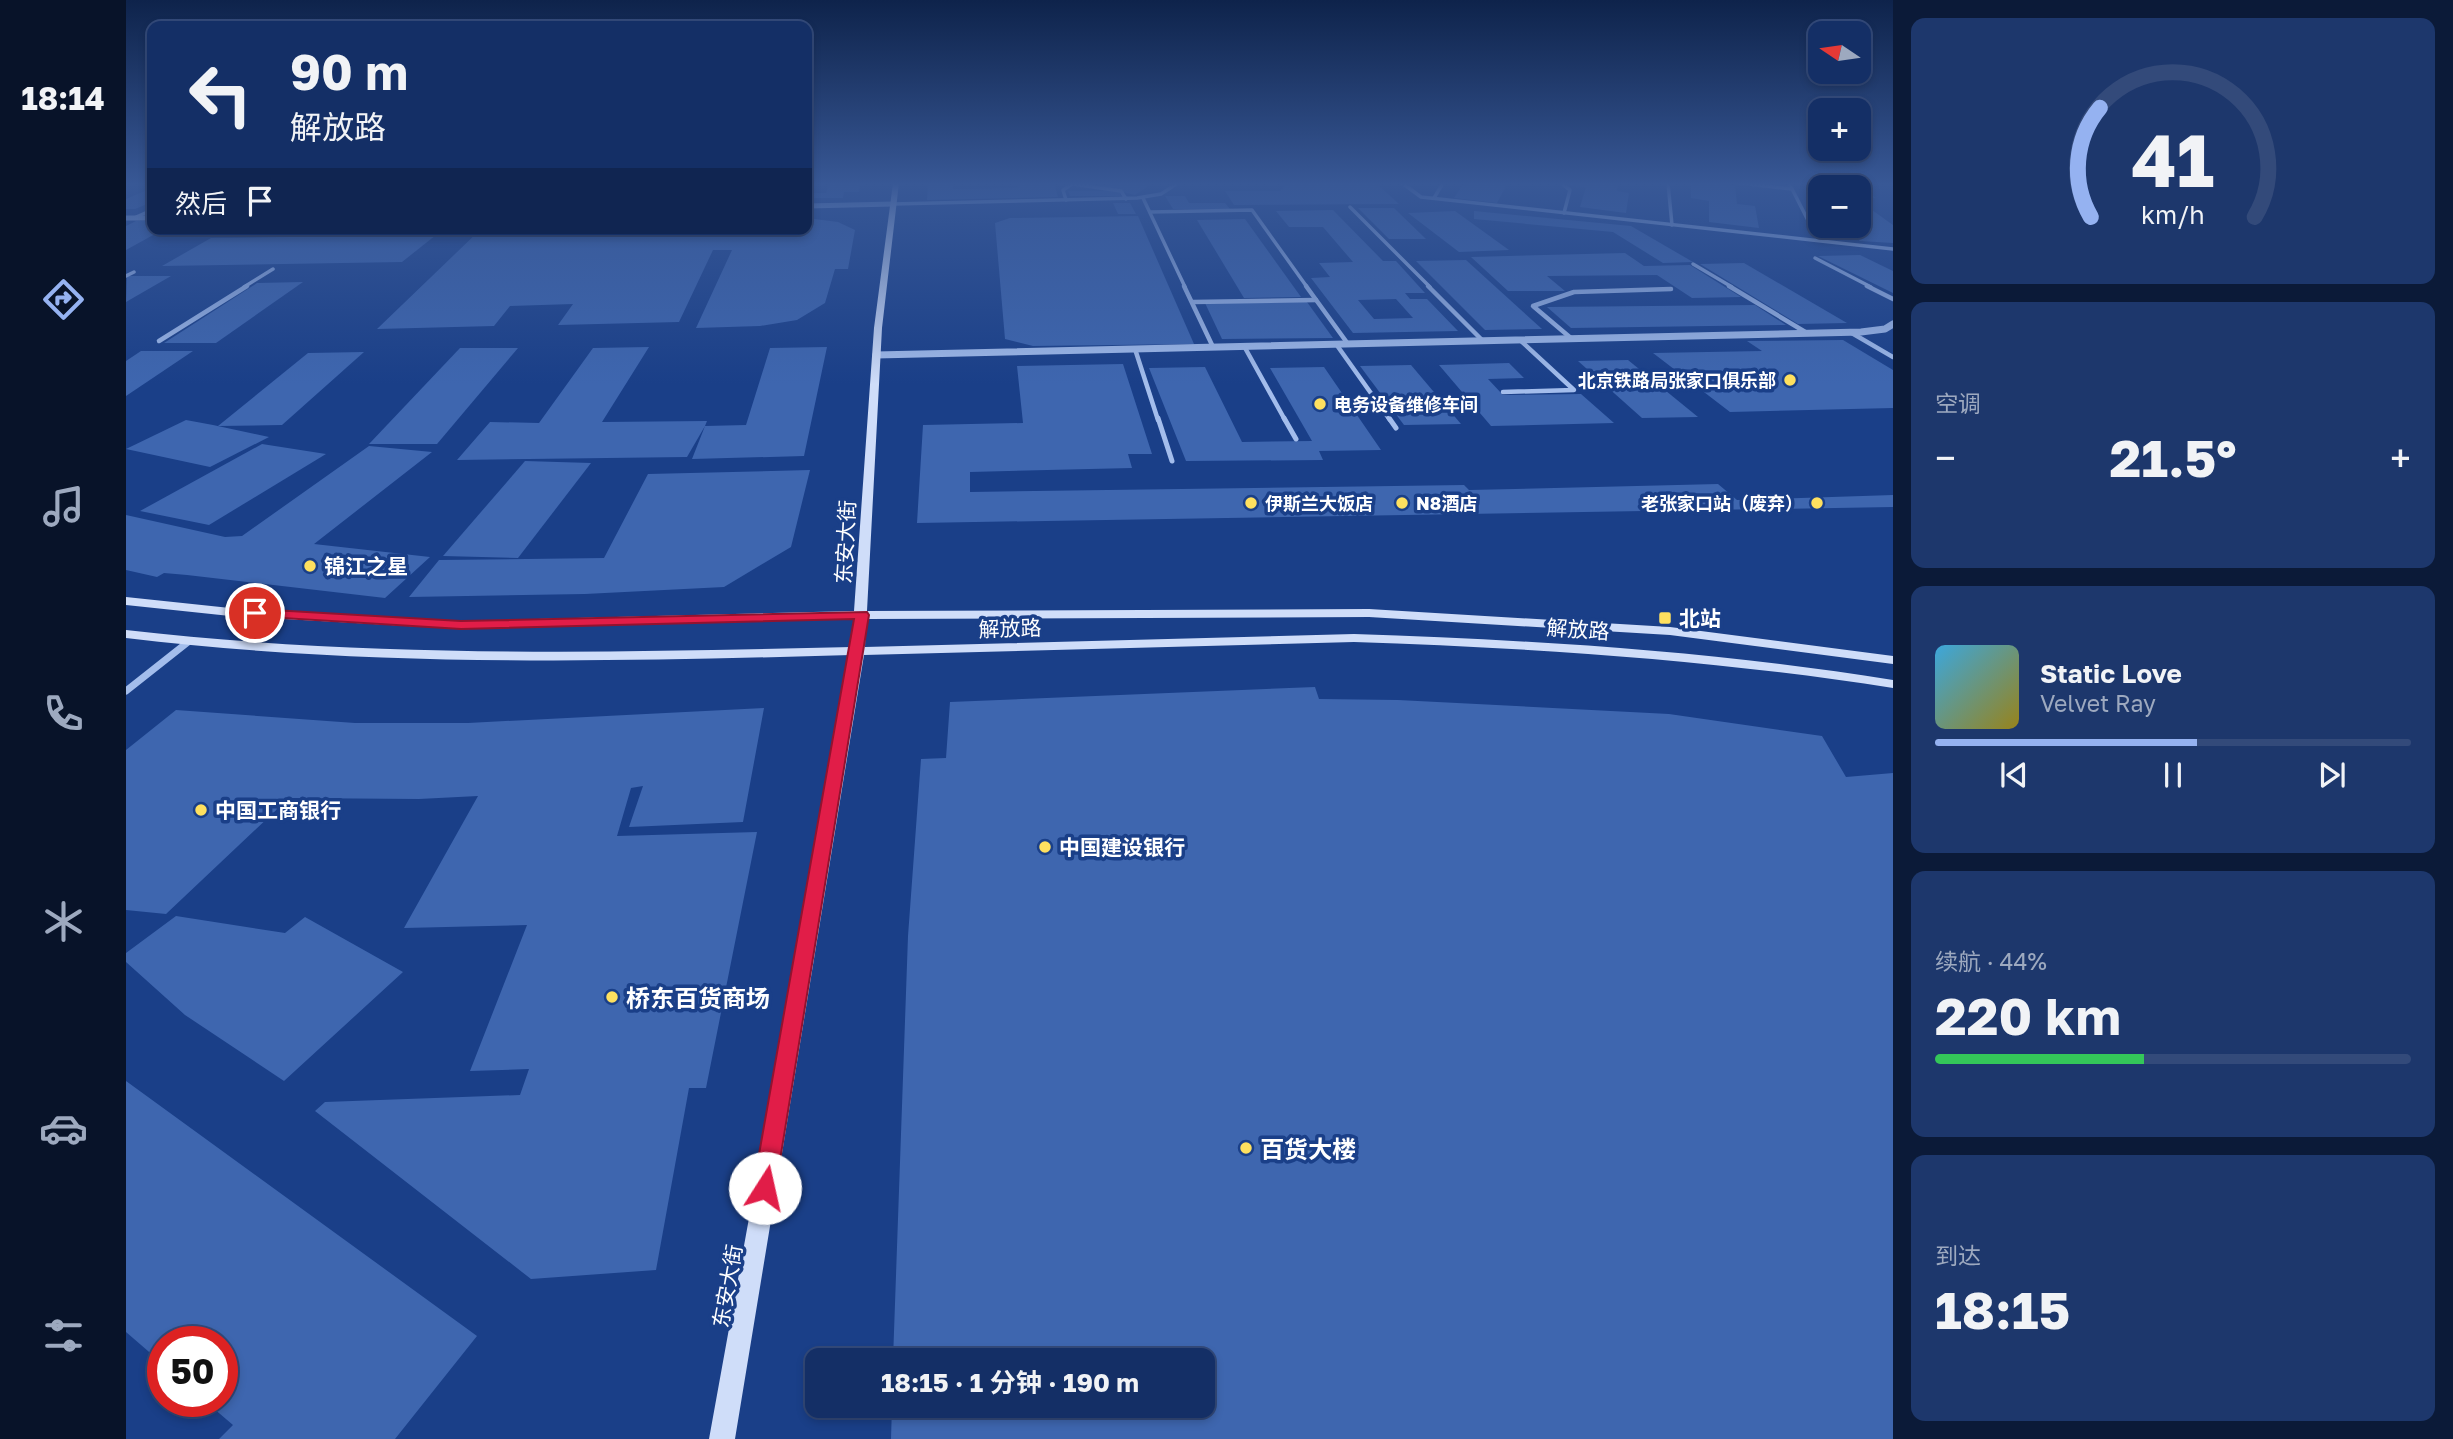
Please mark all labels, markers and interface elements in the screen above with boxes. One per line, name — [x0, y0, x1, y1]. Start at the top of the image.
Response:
north arrow — [1808, 21, 1871, 84]
map controls — [1808, 21, 1871, 238]
text: 90 m — [290, 42, 408, 101]
icon: left — [175, 49, 266, 140]
text: 18:14 — [21, 79, 105, 117]
button: + — [1808, 98, 1871, 161]
text: 解放路 — [290, 108, 386, 146]
text: 41 — [2132, 116, 2215, 203]
button: − — [1808, 175, 1871, 238]
icon: arrive — [241, 182, 279, 220]
text: 然后 — [175, 188, 227, 219]
text: km/h — [2141, 199, 2205, 230]
icon: directions — [39, 275, 88, 324]
place label: 北京铁路局张家口俱乐部 — [1578, 369, 1776, 391]
marker: 北京铁路局张家口俱乐部 — [1782, 372, 1798, 388]
text: 空调 — [1935, 389, 1981, 417]
place label: 电务设备维修车间 — [1334, 393, 1478, 415]
marker: 电务设备维修车间 — [1312, 396, 1328, 412]
text: 21.5° — [2109, 426, 2237, 488]
text: − — [1935, 435, 1956, 480]
text: + — [2390, 435, 2411, 480]
icon: music — [39, 482, 88, 531]
place label: 伊斯兰大饭店 — [1265, 492, 1373, 514]
place label: N8酒店 — [1416, 492, 1477, 514]
place label: 老张家口站（废弃） — [1641, 492, 1803, 514]
marker: 伊斯兰大饭店 — [1243, 495, 1259, 511]
marker: N8酒店 — [1394, 495, 1410, 511]
marker: 老张家口站（废弃） — [1809, 495, 1825, 511]
street label: 东安大街 — [830, 499, 860, 585]
place label: 锦江之星 — [324, 553, 408, 579]
marker: 锦江之星 — [302, 558, 318, 574]
pin — [225, 583, 285, 643]
icon: arrive — [236, 594, 274, 632]
place label: 北站 — [1679, 605, 1721, 631]
marker: 北站 — [1657, 610, 1673, 626]
street label: 解放路 — [978, 614, 1042, 642]
street label: 解放路 — [1546, 614, 1610, 644]
text: Static Love — [2040, 658, 2182, 689]
icon: phone — [39, 689, 88, 738]
text: Velvet Ray — [2040, 689, 2156, 717]
icon: previous — [1995, 756, 2033, 794]
icon: pause — [2154, 756, 2192, 794]
icon: next — [2313, 756, 2351, 794]
place label: 中国工商银行 — [215, 797, 341, 823]
marker: 中国工商银行 — [193, 802, 209, 818]
place label: 中国建设银行 — [1059, 834, 1185, 860]
marker: 中国建设银行 — [1037, 839, 1053, 855]
icon: climate — [39, 897, 88, 946]
text: 续航 · 44% — [1935, 947, 2047, 975]
place label: 桥东百货商场 — [626, 983, 770, 1012]
text: 220 km — [1935, 984, 2121, 1046]
marker: 桥东百货商场 — [604, 989, 620, 1005]
icon: car — [39, 1104, 88, 1153]
place label: 百货大楼 — [1260, 1134, 1356, 1163]
marker: 百货大楼 — [1238, 1140, 1254, 1156]
position arrow — [728, 1151, 802, 1225]
text: 到达 — [1935, 1241, 1981, 1269]
street label: 东安大街 — [707, 1242, 747, 1330]
text: 18:15 — [1935, 1278, 2070, 1340]
icon: filters — [39, 1311, 88, 1360]
speed limit sign: 50 — [147, 1326, 238, 1417]
text: 18:15 · 1 分钟 · 190 m — [881, 1367, 1139, 1398]

